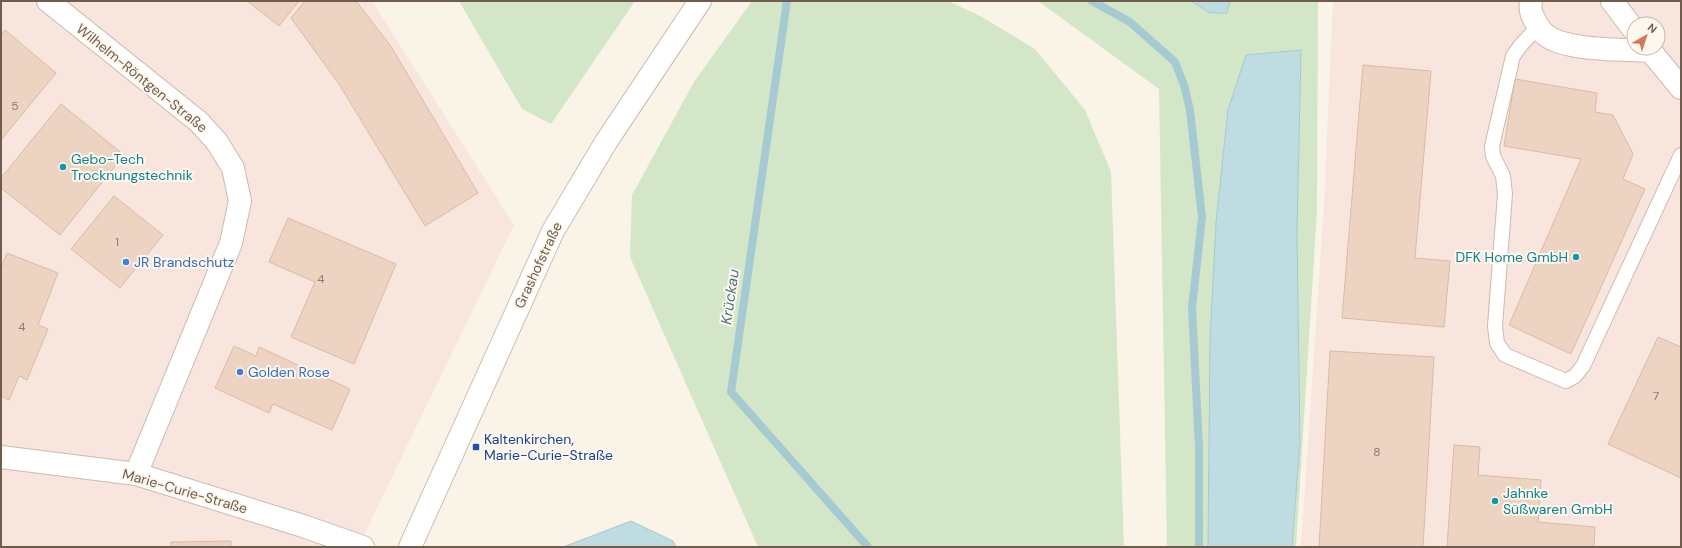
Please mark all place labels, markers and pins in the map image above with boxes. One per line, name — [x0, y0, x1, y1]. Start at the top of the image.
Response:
place label: Gebo-Tech Trocknungstechnik — [71, 150, 193, 184]
marker: Gebo-Tech Trocknungstechnik — [58, 162, 68, 172]
place label: DFK Home GmbH — [1456, 248, 1568, 266]
marker: DFK Home GmbH — [1571, 252, 1581, 262]
place label: JR Brandschutz — [134, 253, 234, 271]
marker: JR Brandschutz — [121, 257, 131, 267]
place label: Golden Rose — [248, 363, 330, 381]
marker: Golden Rose — [235, 367, 245, 377]
place label: Kaltenkirchen, Marie-Curie-Straße — [484, 430, 613, 464]
marker: Kaltenkirchen, Marie-Curie-Straße — [471, 442, 481, 452]
place label: Jahnke Süßwaren GmbH — [1503, 484, 1612, 518]
marker: Jahnke Süßwaren GmbH — [1490, 496, 1500, 506]

